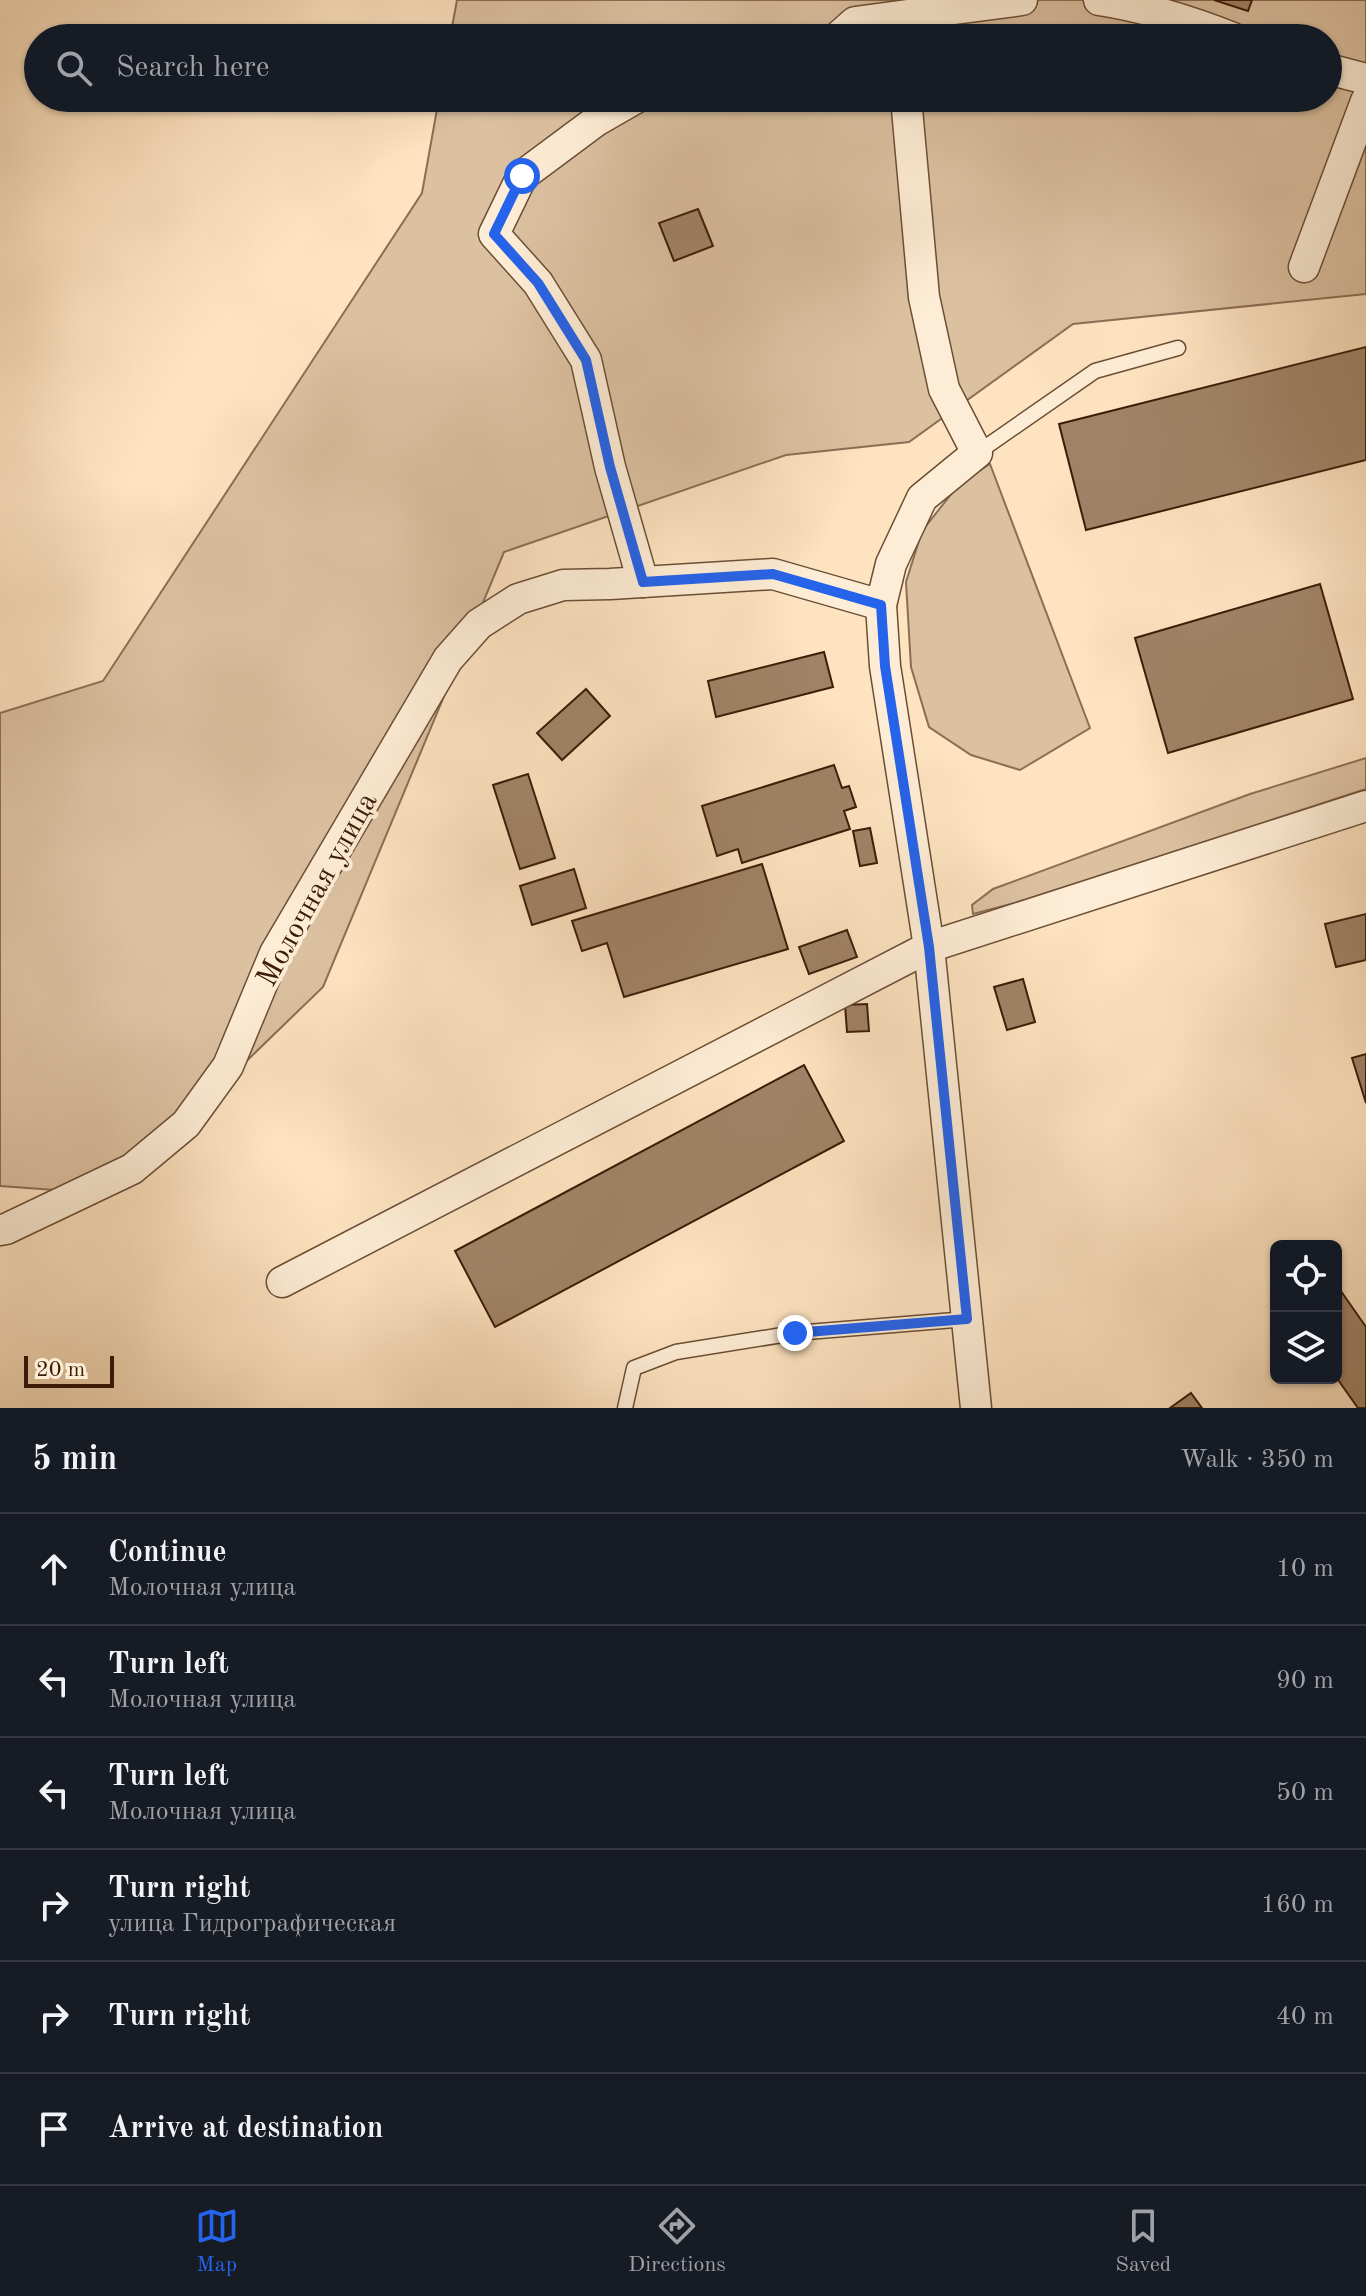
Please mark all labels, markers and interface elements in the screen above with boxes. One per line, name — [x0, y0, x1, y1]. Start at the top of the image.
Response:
search box — [24, 24, 1342, 112]
icon: search — [52, 46, 96, 90]
text: Search here — [116, 53, 270, 83]
route start — [504, 158, 540, 194]
street label: Молочная улица — [252, 788, 384, 992]
map controls — [1270, 1240, 1342, 1384]
button: locate — [1270, 1240, 1342, 1312]
button: layers — [1270, 1312, 1342, 1384]
route end — [777, 1315, 813, 1351]
scale bar — [24, 1352, 114, 1388]
text: 20 m — [36, 1359, 85, 1381]
text: 5 min — [32, 1443, 117, 1477]
text: Walk · 350 m — [1180, 1447, 1334, 1473]
text: Continue — [108, 1538, 227, 1568]
icon: ahead — [32, 1547, 76, 1591]
text: 10 m — [1276, 1556, 1334, 1582]
text: Молочная улица — [108, 1575, 296, 1601]
text: Turn left — [108, 1650, 229, 1680]
icon: left — [32, 1659, 76, 1703]
text: 90 m — [1276, 1668, 1334, 1694]
text: Молочная улица — [108, 1687, 296, 1713]
text: Turn left — [108, 1762, 229, 1792]
icon: left — [32, 1771, 76, 1815]
text: 50 m — [1276, 1780, 1334, 1806]
text: Молочная улица — [108, 1799, 296, 1825]
text: Turn right — [108, 1874, 250, 1904]
icon: right — [32, 1883, 76, 1927]
text: 160 m — [1261, 1892, 1334, 1918]
text: улица Гидрографическая — [108, 1911, 396, 1937]
icon: right — [32, 1995, 76, 2039]
text: Turn right — [108, 2002, 250, 2032]
text: 40 m — [1276, 2004, 1334, 2030]
icon: arrive — [32, 2107, 76, 2151]
text: Arrive at destination — [108, 2114, 383, 2144]
tab: Map — [195, 2204, 239, 2279]
tab: Directions — [628, 2204, 726, 2279]
tab: Saved — [1115, 2204, 1171, 2279]

